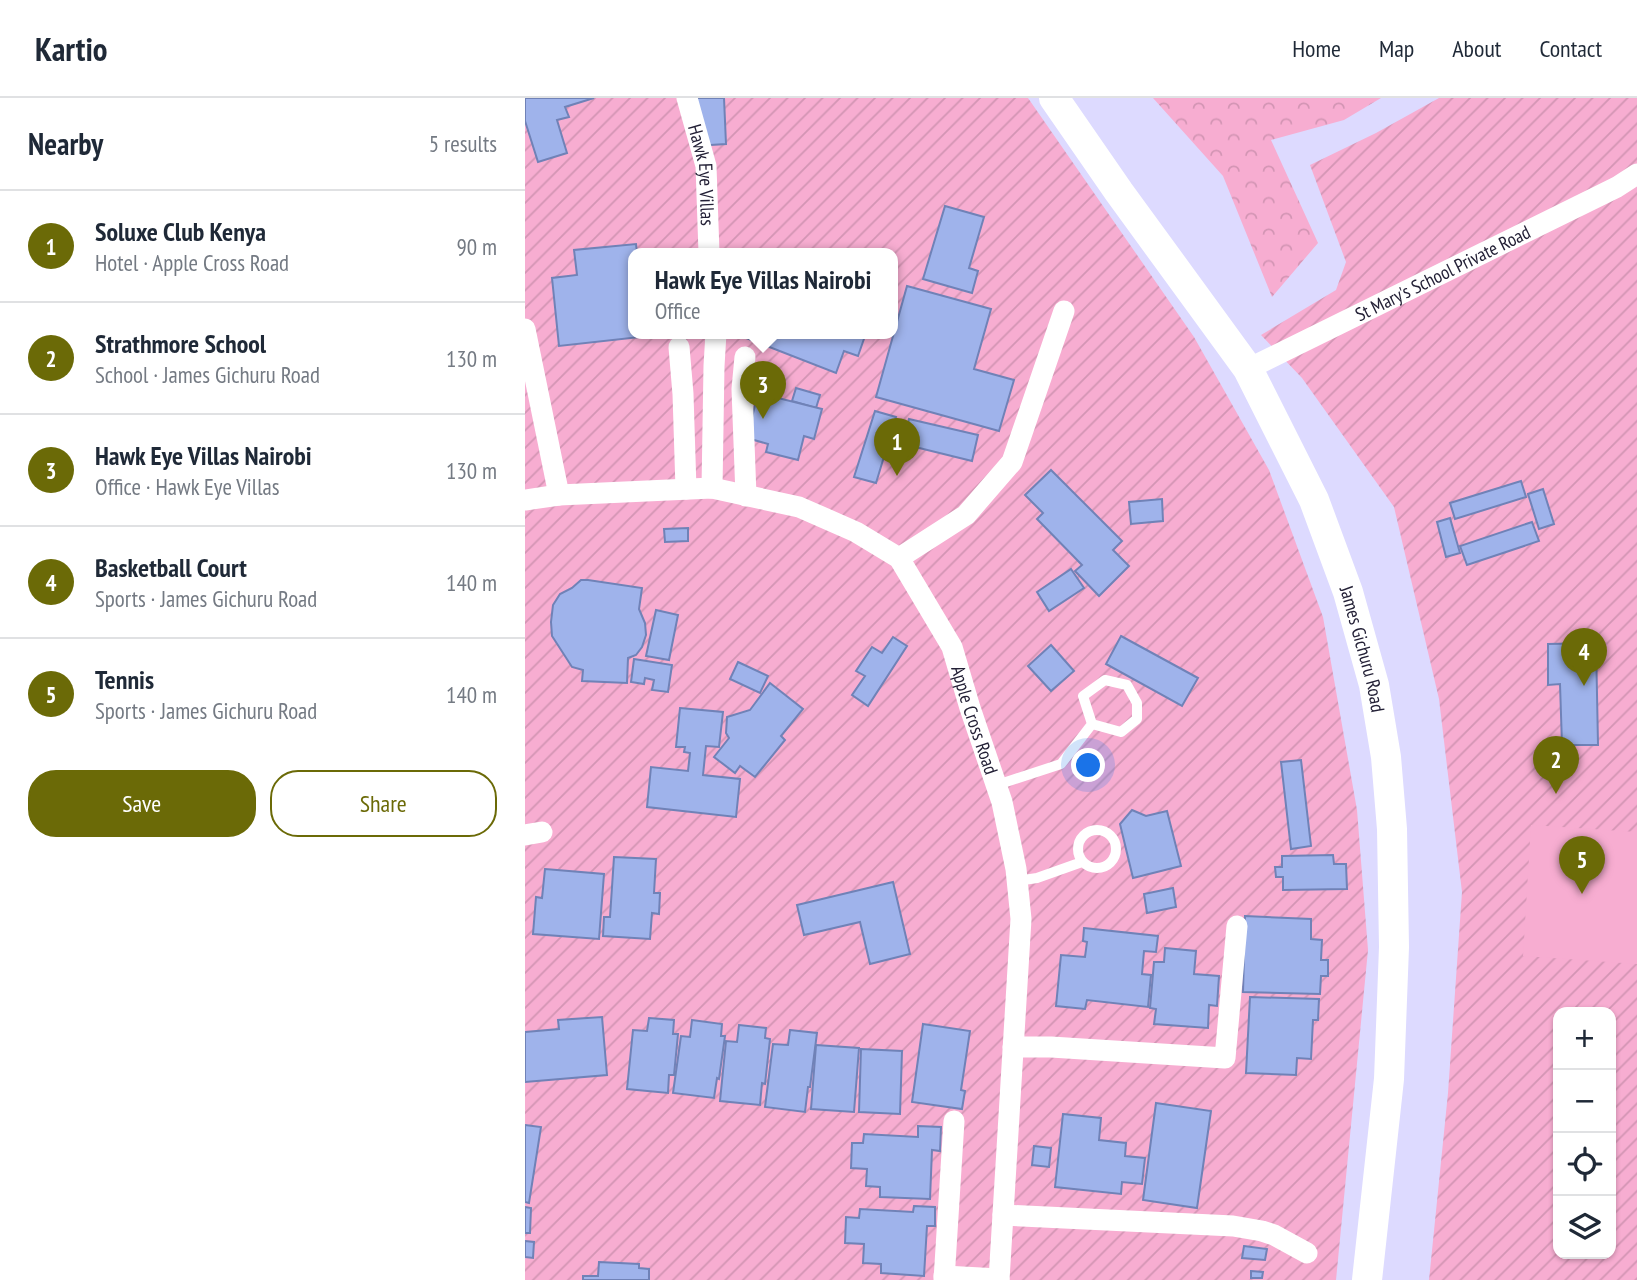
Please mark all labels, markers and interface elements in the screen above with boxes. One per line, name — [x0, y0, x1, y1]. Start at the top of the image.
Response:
text: Kartio — [35, 27, 108, 70]
text: Home — [1292, 33, 1341, 64]
text: Map — [1379, 33, 1414, 64]
text: About — [1452, 33, 1501, 64]
text: Contact — [1539, 33, 1602, 64]
street label: Hawk Eye Villas — [683, 121, 720, 226]
text: Nearby — [28, 124, 103, 163]
text: 5 results — [429, 129, 497, 158]
text: Soluxe Club Kenya — [95, 215, 266, 248]
street label: St Mary's School Private Road — [1351, 220, 1534, 326]
text: 1 — [46, 232, 57, 261]
text: 90 m — [456, 232, 497, 261]
text: Hotel · Apple Cross Road — [95, 248, 289, 277]
popup — [628, 248, 898, 339]
text: Hawk Eye Villas Nairobi — [655, 263, 871, 296]
text: Office — [655, 296, 701, 325]
text: Strathmore School — [95, 327, 266, 360]
text: 2 — [46, 344, 57, 373]
text: 130 m — [446, 344, 497, 373]
text: School · James Gichuru Road — [95, 360, 320, 389]
pin: 3 — [740, 361, 786, 419]
pin: 1 — [874, 418, 920, 476]
text: Hawk Eye Villas Nairobi — [95, 439, 312, 472]
text: 3 — [46, 456, 57, 485]
text: 130 m — [446, 456, 497, 485]
text: Office · Hawk Eye Villas — [95, 472, 280, 501]
text: Basketball Court — [95, 551, 247, 584]
text: 4 — [46, 568, 57, 597]
text: 140 m — [446, 568, 497, 597]
street label: James Gichuru Road — [1334, 581, 1390, 714]
text: Sports · James Gichuru Road — [95, 584, 317, 613]
pin: 4 — [1561, 628, 1607, 686]
text: Tennis — [95, 663, 154, 696]
street label: Apple Cross Road — [946, 663, 1004, 777]
text: 5 — [46, 680, 57, 709]
text: 140 m — [446, 680, 497, 709]
text: Sports · James Gichuru Road — [95, 696, 317, 725]
pin: 2 — [1533, 736, 1579, 794]
your location — [1071, 748, 1105, 782]
button: Save — [28, 770, 256, 837]
button: Share — [270, 770, 497, 837]
pin: 5 — [1559, 836, 1605, 894]
map controls — [1553, 1007, 1616, 1259]
button: + — [1553, 1007, 1616, 1070]
button: − — [1553, 1070, 1616, 1133]
button: locate — [1553, 1133, 1616, 1196]
button: layers — [1553, 1196, 1616, 1259]

